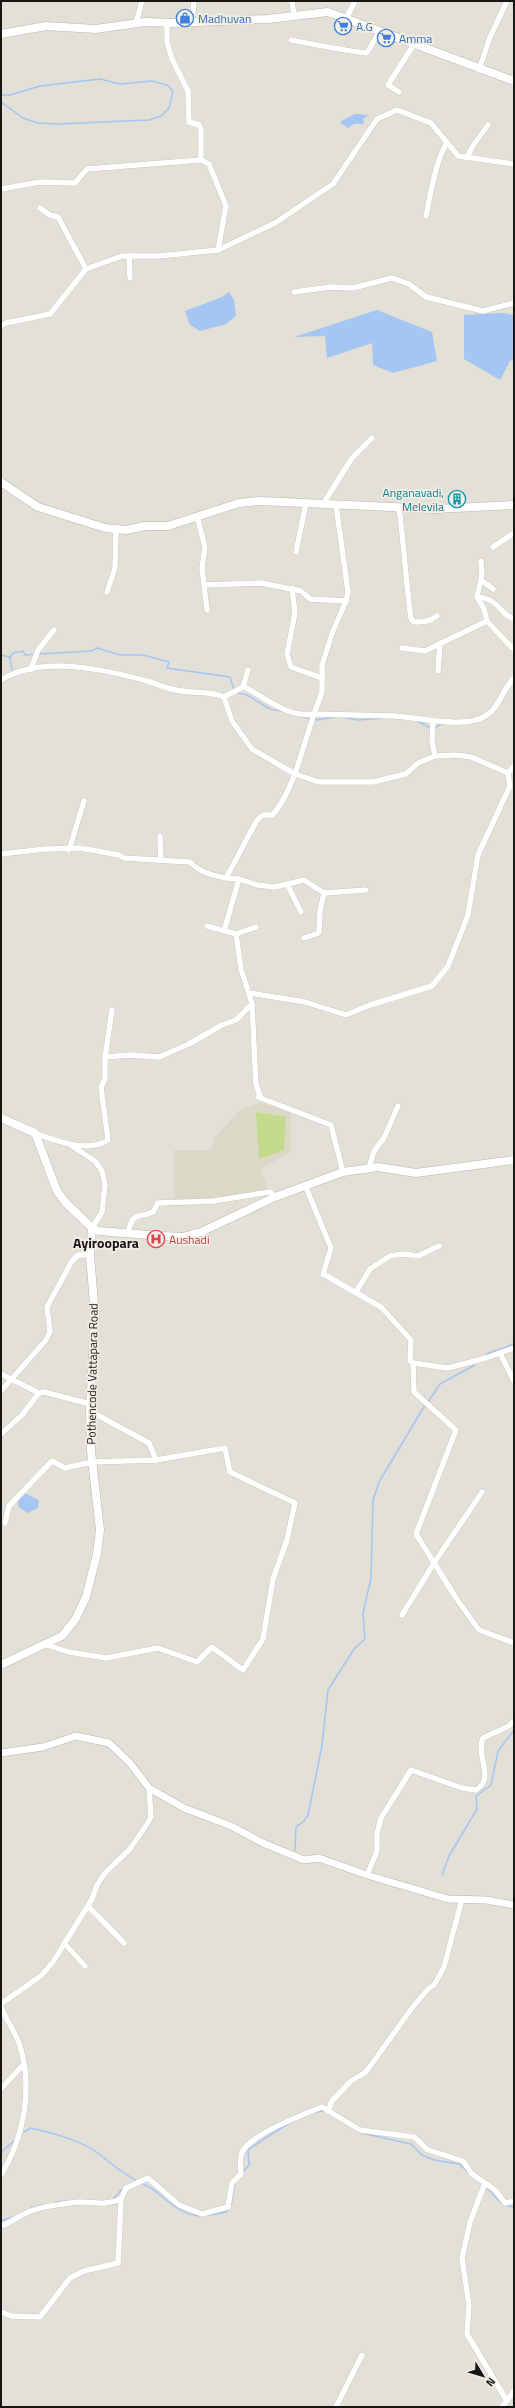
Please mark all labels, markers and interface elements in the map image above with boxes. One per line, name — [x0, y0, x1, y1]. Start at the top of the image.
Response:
shop icon: Madhuvan — [175, 8, 195, 28]
place label: Madhuvan — [198, 9, 251, 28]
supermarket icon: A.G — [333, 16, 353, 36]
place label: A.G — [356, 17, 373, 36]
supermarket icon: Amma — [376, 28, 396, 48]
place label: Amma — [399, 29, 432, 48]
place label: Anganavadi, Melevila — [382, 483, 444, 516]
building icon: Anganavadi, Melevila — [447, 489, 467, 509]
hospital icon: Aushadi — [146, 1229, 166, 1249]
place label: Aushadi — [169, 1230, 210, 1249]
district label: Ayiroopara — [73, 1232, 139, 1253]
street label: Pothencode Vattapara Road — [81, 1303, 103, 1445]
north arrow — [463, 2356, 503, 2396]
text: N — [482, 2374, 500, 2390]

